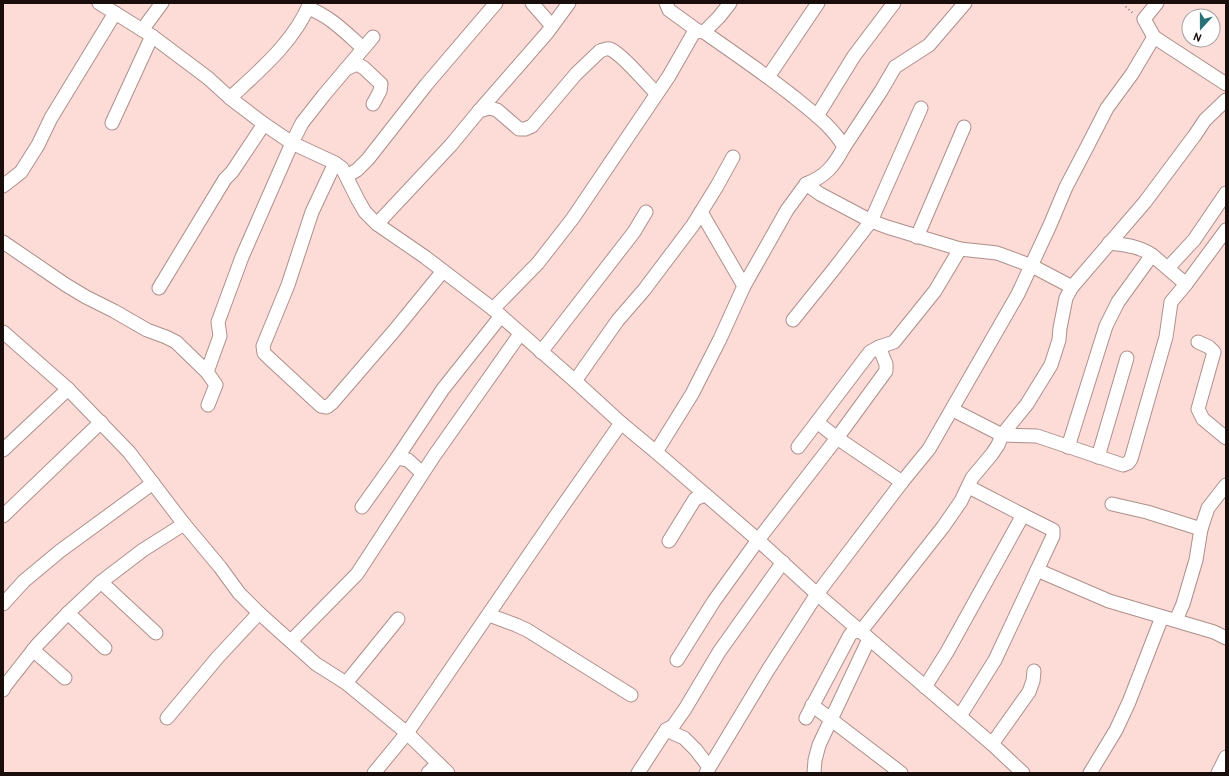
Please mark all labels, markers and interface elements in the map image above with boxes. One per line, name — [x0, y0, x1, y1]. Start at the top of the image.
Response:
north arrow — [1181, 8, 1221, 48]
text: N — [1192, 28, 1204, 44]

